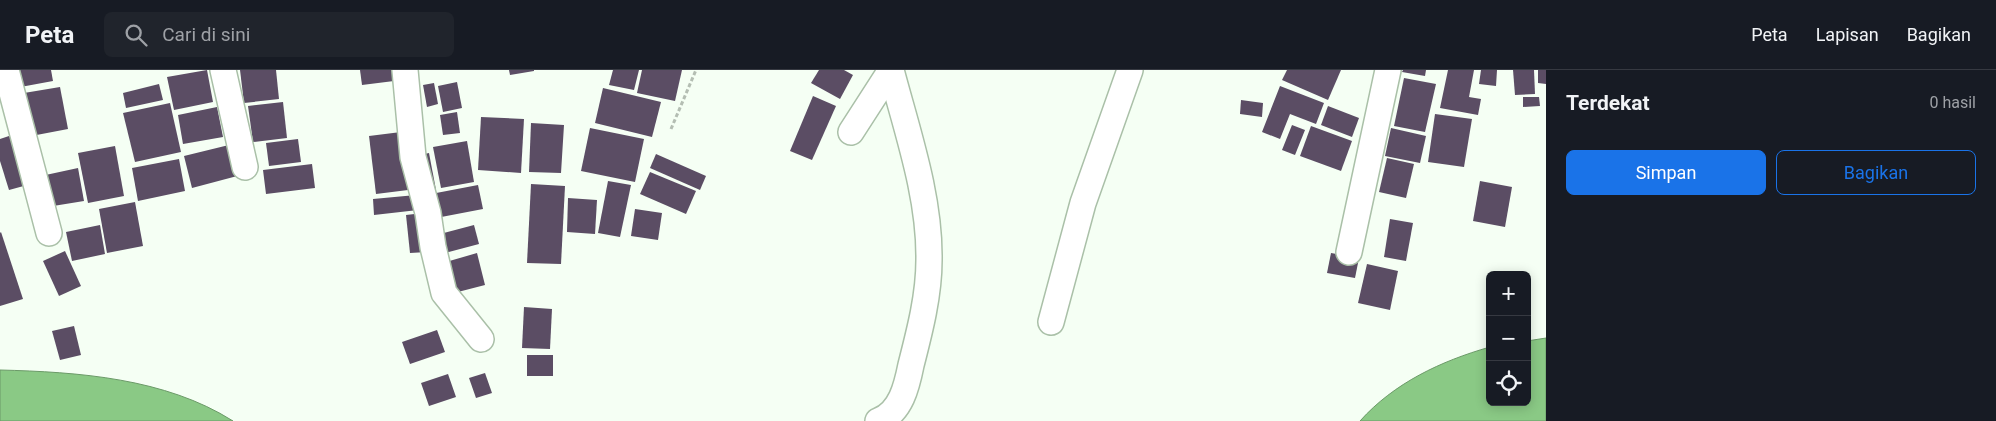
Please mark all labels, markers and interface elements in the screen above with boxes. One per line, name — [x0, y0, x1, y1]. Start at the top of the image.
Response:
search box — [104, 12, 454, 57]
text: Peta — [25, 21, 74, 49]
icon: search — [122, 21, 150, 49]
text: Cari di sini — [162, 23, 250, 46]
text: Peta — [1751, 24, 1788, 45]
text: Lapisan — [1816, 24, 1879, 45]
text: Bagikan — [1907, 24, 1971, 45]
text: Terdekat — [1566, 91, 1650, 115]
text: 0 hasil — [1929, 93, 1976, 112]
button: Simpan — [1566, 150, 1766, 195]
button: Bagikan — [1776, 150, 1976, 195]
map controls — [1486, 271, 1531, 406]
button: + — [1486, 271, 1531, 316]
button: − — [1486, 316, 1531, 361]
button: locate — [1486, 361, 1531, 406]

